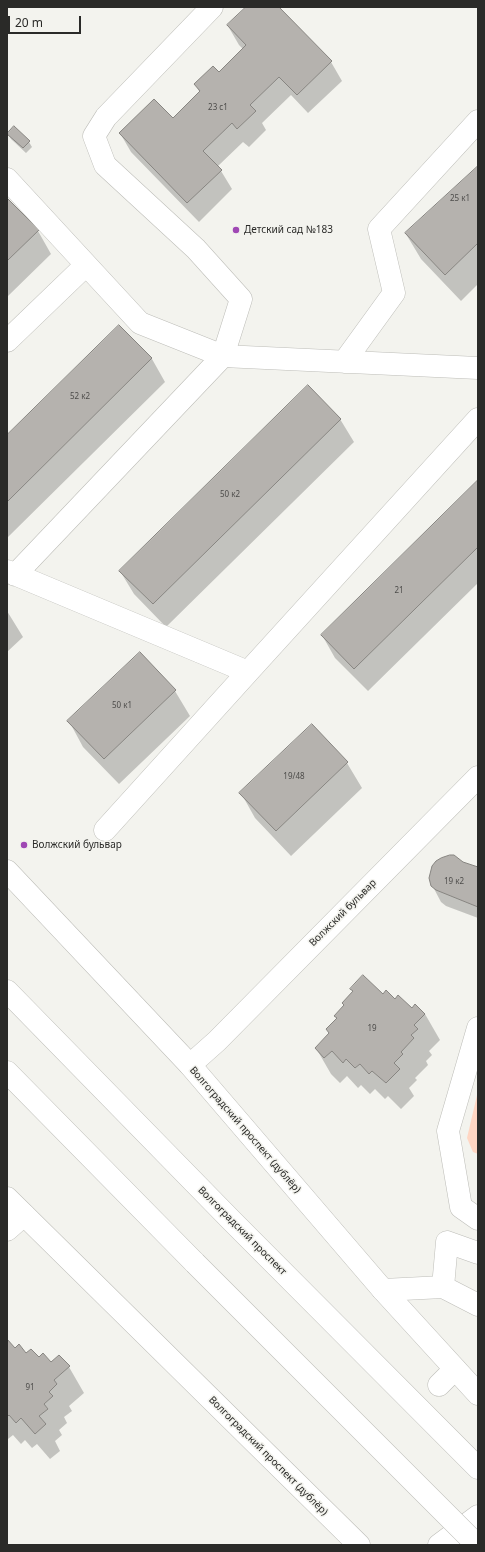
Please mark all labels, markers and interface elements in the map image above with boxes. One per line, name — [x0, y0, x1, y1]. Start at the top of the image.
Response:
scale bar — [10, 8, 83, 34]
text: 20 m — [15, 14, 43, 31]
house number: 23 с1 — [208, 103, 228, 113]
house number: 25 к1 — [450, 194, 470, 204]
place label: Детский сад №183 — [244, 224, 333, 236]
marker: Детский сад №183 — [231, 225, 241, 235]
house number: 52 к2 — [70, 392, 90, 402]
house number: 50 к2 — [220, 490, 240, 500]
house number: 21 — [394, 586, 404, 596]
house number: 50 к1 — [112, 701, 132, 711]
house number: 19/48 — [283, 772, 305, 782]
place label: Волжский бульвар — [32, 839, 122, 851]
marker: Волжский бульвар — [19, 840, 29, 850]
street label: Волжский бульвар — [307, 877, 379, 949]
house number: 19 к2 — [444, 877, 464, 887]
house number: 19 — [367, 1024, 377, 1034]
street label: Волгоградский проспект (дублёр) — [187, 1064, 303, 1196]
street label: Волгоградский проспект — [195, 1184, 289, 1278]
house number: 91 — [25, 1383, 35, 1393]
street label: Волгоградский проспект (дублёр) — [206, 1394, 330, 1518]

